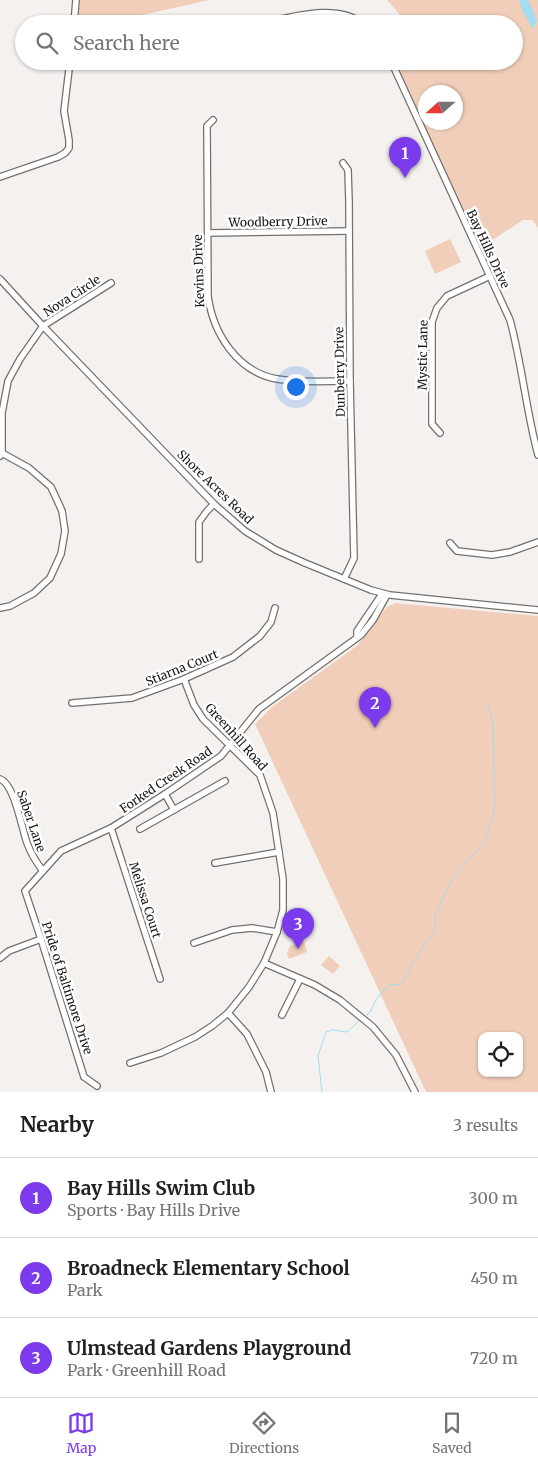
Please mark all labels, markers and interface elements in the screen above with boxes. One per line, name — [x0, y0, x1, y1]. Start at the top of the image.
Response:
search box — [15, 15, 523, 70]
icon: search — [33, 29, 61, 57]
text: Search here — [73, 31, 180, 55]
north arrow — [418, 85, 463, 130]
pin: 1 — [389, 137, 421, 178]
street label: Bay Hills Drive — [464, 207, 513, 291]
street label: Woodberry Drive — [227, 213, 328, 230]
street label: Kevins Drive — [190, 234, 207, 308]
street label: Nova Circle — [40, 272, 103, 320]
street label: Mystic Lane — [414, 320, 431, 390]
street label: Dunberry Drive — [331, 327, 348, 417]
your location — [283, 374, 309, 400]
street label: Shore Acres Road — [174, 447, 256, 527]
street label: Stiarna Court — [143, 646, 221, 689]
pin: 2 — [359, 687, 391, 728]
street label: Greenhill Road — [202, 700, 271, 773]
street label: Forked Creek Road — [117, 743, 215, 816]
street label: Saber Lane — [14, 788, 49, 854]
street label: Melissa Court — [126, 860, 165, 940]
pin: 3 — [282, 908, 314, 949]
street label: Pride of Baltimore Drive — [39, 919, 96, 1056]
map controls — [478, 1032, 523, 1077]
button: locate — [478, 1032, 523, 1077]
text: Nearby — [20, 1111, 94, 1138]
text: 3 results — [453, 1115, 518, 1135]
text: Bay Hills Swim Club — [67, 1176, 255, 1200]
text: 1 — [32, 1188, 40, 1208]
text: 300 m — [469, 1188, 518, 1208]
text: Sports · Bay Hills Drive — [67, 1200, 240, 1220]
text: Broadneck Elementary School — [67, 1256, 350, 1280]
text: 2 — [31, 1268, 41, 1288]
text: 450 m — [470, 1268, 518, 1288]
text: Park — [67, 1280, 103, 1300]
text: Ulmstead Gardens Playground — [67, 1336, 351, 1360]
text: 3 — [31, 1348, 41, 1368]
text: 720 m — [470, 1348, 518, 1368]
text: Park · Greenhill Road — [67, 1360, 226, 1380]
tab: Map — [66, 1409, 96, 1457]
tab: Directions — [229, 1409, 299, 1457]
tab: Saved — [432, 1409, 472, 1457]

